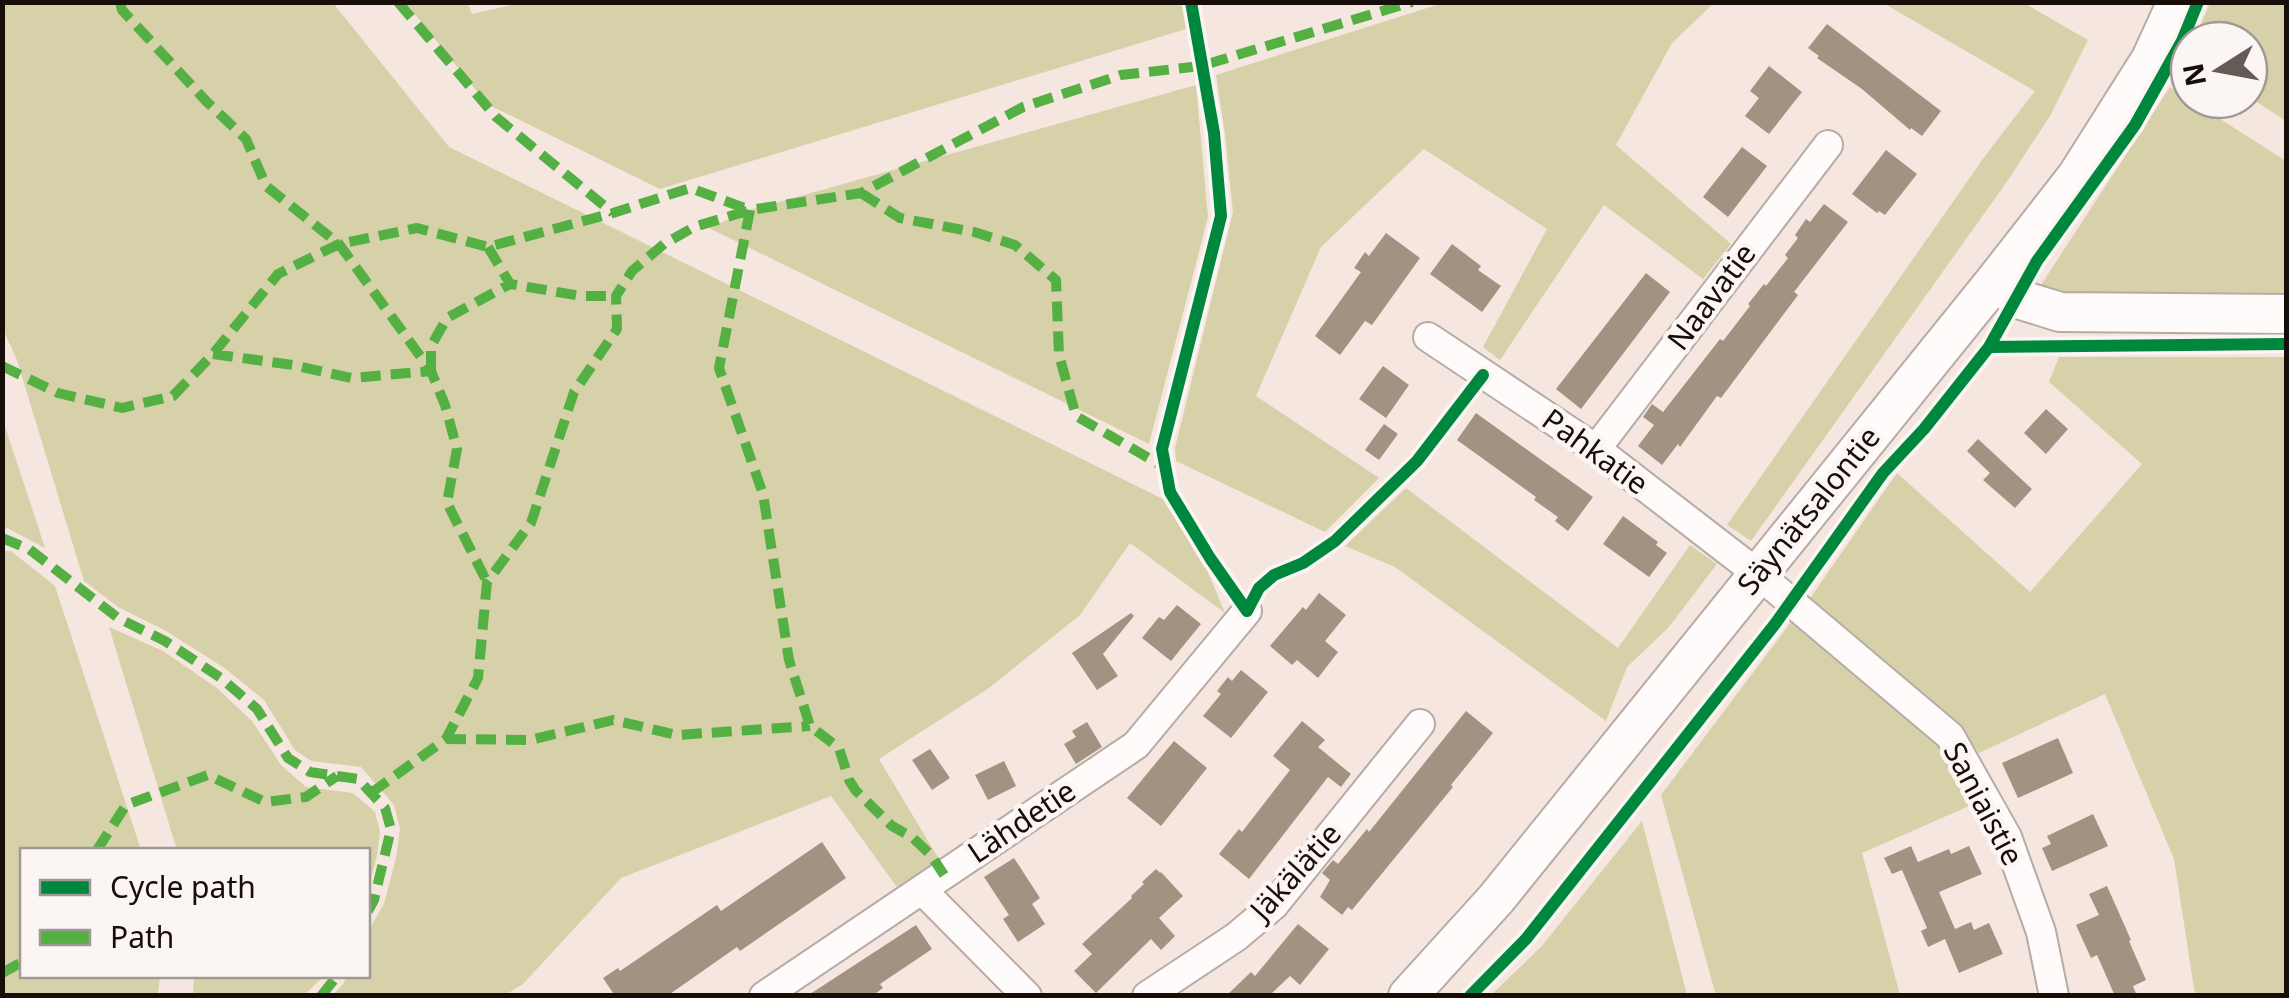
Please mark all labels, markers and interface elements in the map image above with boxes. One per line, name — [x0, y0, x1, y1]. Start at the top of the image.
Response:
north arrow — [2169, 20, 2269, 120]
text: N — [2173, 60, 2214, 90]
street label: Naavatie — [1657, 234, 1764, 358]
street label: Pahkatie — [1535, 398, 1657, 503]
street label: Säynätsalontie — [1727, 417, 1889, 603]
street label: Saniaistie — [1935, 735, 2034, 872]
street label: Lähdetie — [959, 770, 1083, 872]
street label: Jäkälätie — [1238, 813, 1350, 931]
legend — [20, 848, 370, 978]
text: Cycle path — [110, 866, 256, 907]
text: Path — [110, 916, 174, 957]

